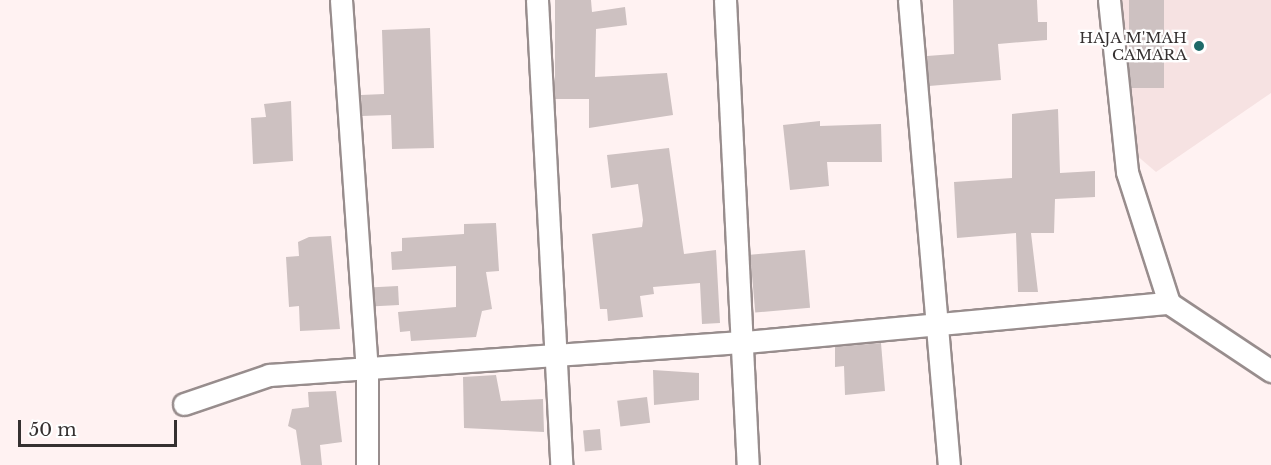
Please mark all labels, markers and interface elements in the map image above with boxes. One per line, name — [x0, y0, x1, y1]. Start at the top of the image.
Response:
place label: HAJA M'MAH CAMARA — [1079, 28, 1187, 63]
marker: HAJA M'MAH CAMARA — [1192, 39, 1206, 53]
scale bar — [21, 408, 180, 446]
text: 50 m — [29, 419, 77, 441]

